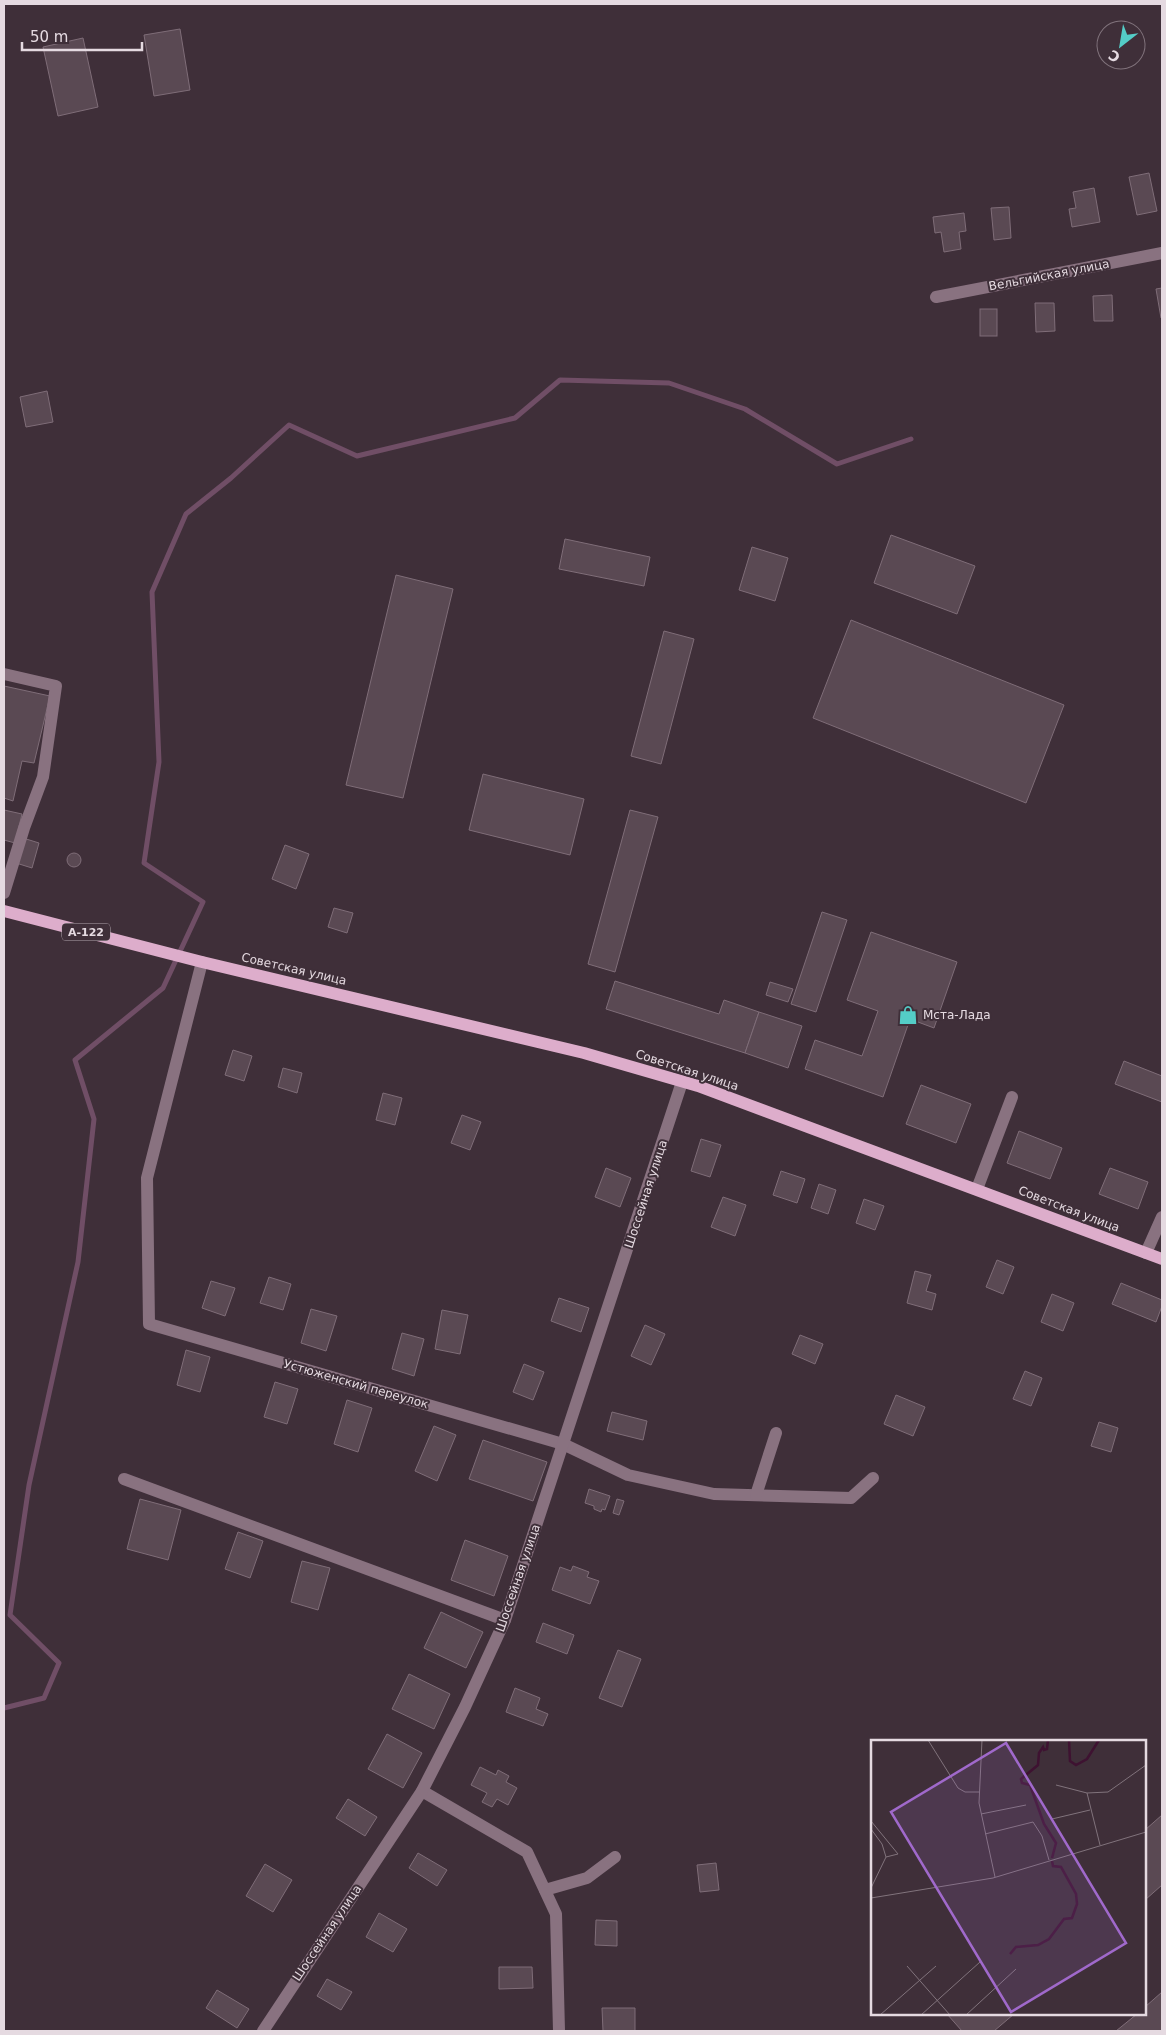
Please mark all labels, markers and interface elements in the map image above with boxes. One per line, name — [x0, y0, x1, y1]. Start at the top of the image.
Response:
scale bar — [22, 20, 142, 52]
north arrow — [1096, 20, 1146, 70]
text: 50 m — [30, 28, 68, 46]
text: С — [1106, 47, 1123, 66]
street label: Вельгийская улица — [987, 256, 1111, 294]
road number: А-122 — [62, 924, 110, 940]
street label: Советская улица — [240, 950, 348, 988]
shop icon: Мста-Лада — [897, 1004, 919, 1026]
place label: Мста-Лада — [923, 1008, 991, 1022]
street label: Советская улица — [634, 1047, 740, 1093]
street label: Шоссейная улица — [622, 1138, 670, 1250]
street label: Советская улица — [1016, 1183, 1122, 1235]
street label: Устюженский переулок — [282, 1357, 430, 1411]
street label: Шоссейная улица — [493, 1522, 543, 1634]
inset map — [871, 1740, 1146, 2015]
street label: Шоссейная улица — [290, 1882, 364, 1984]

